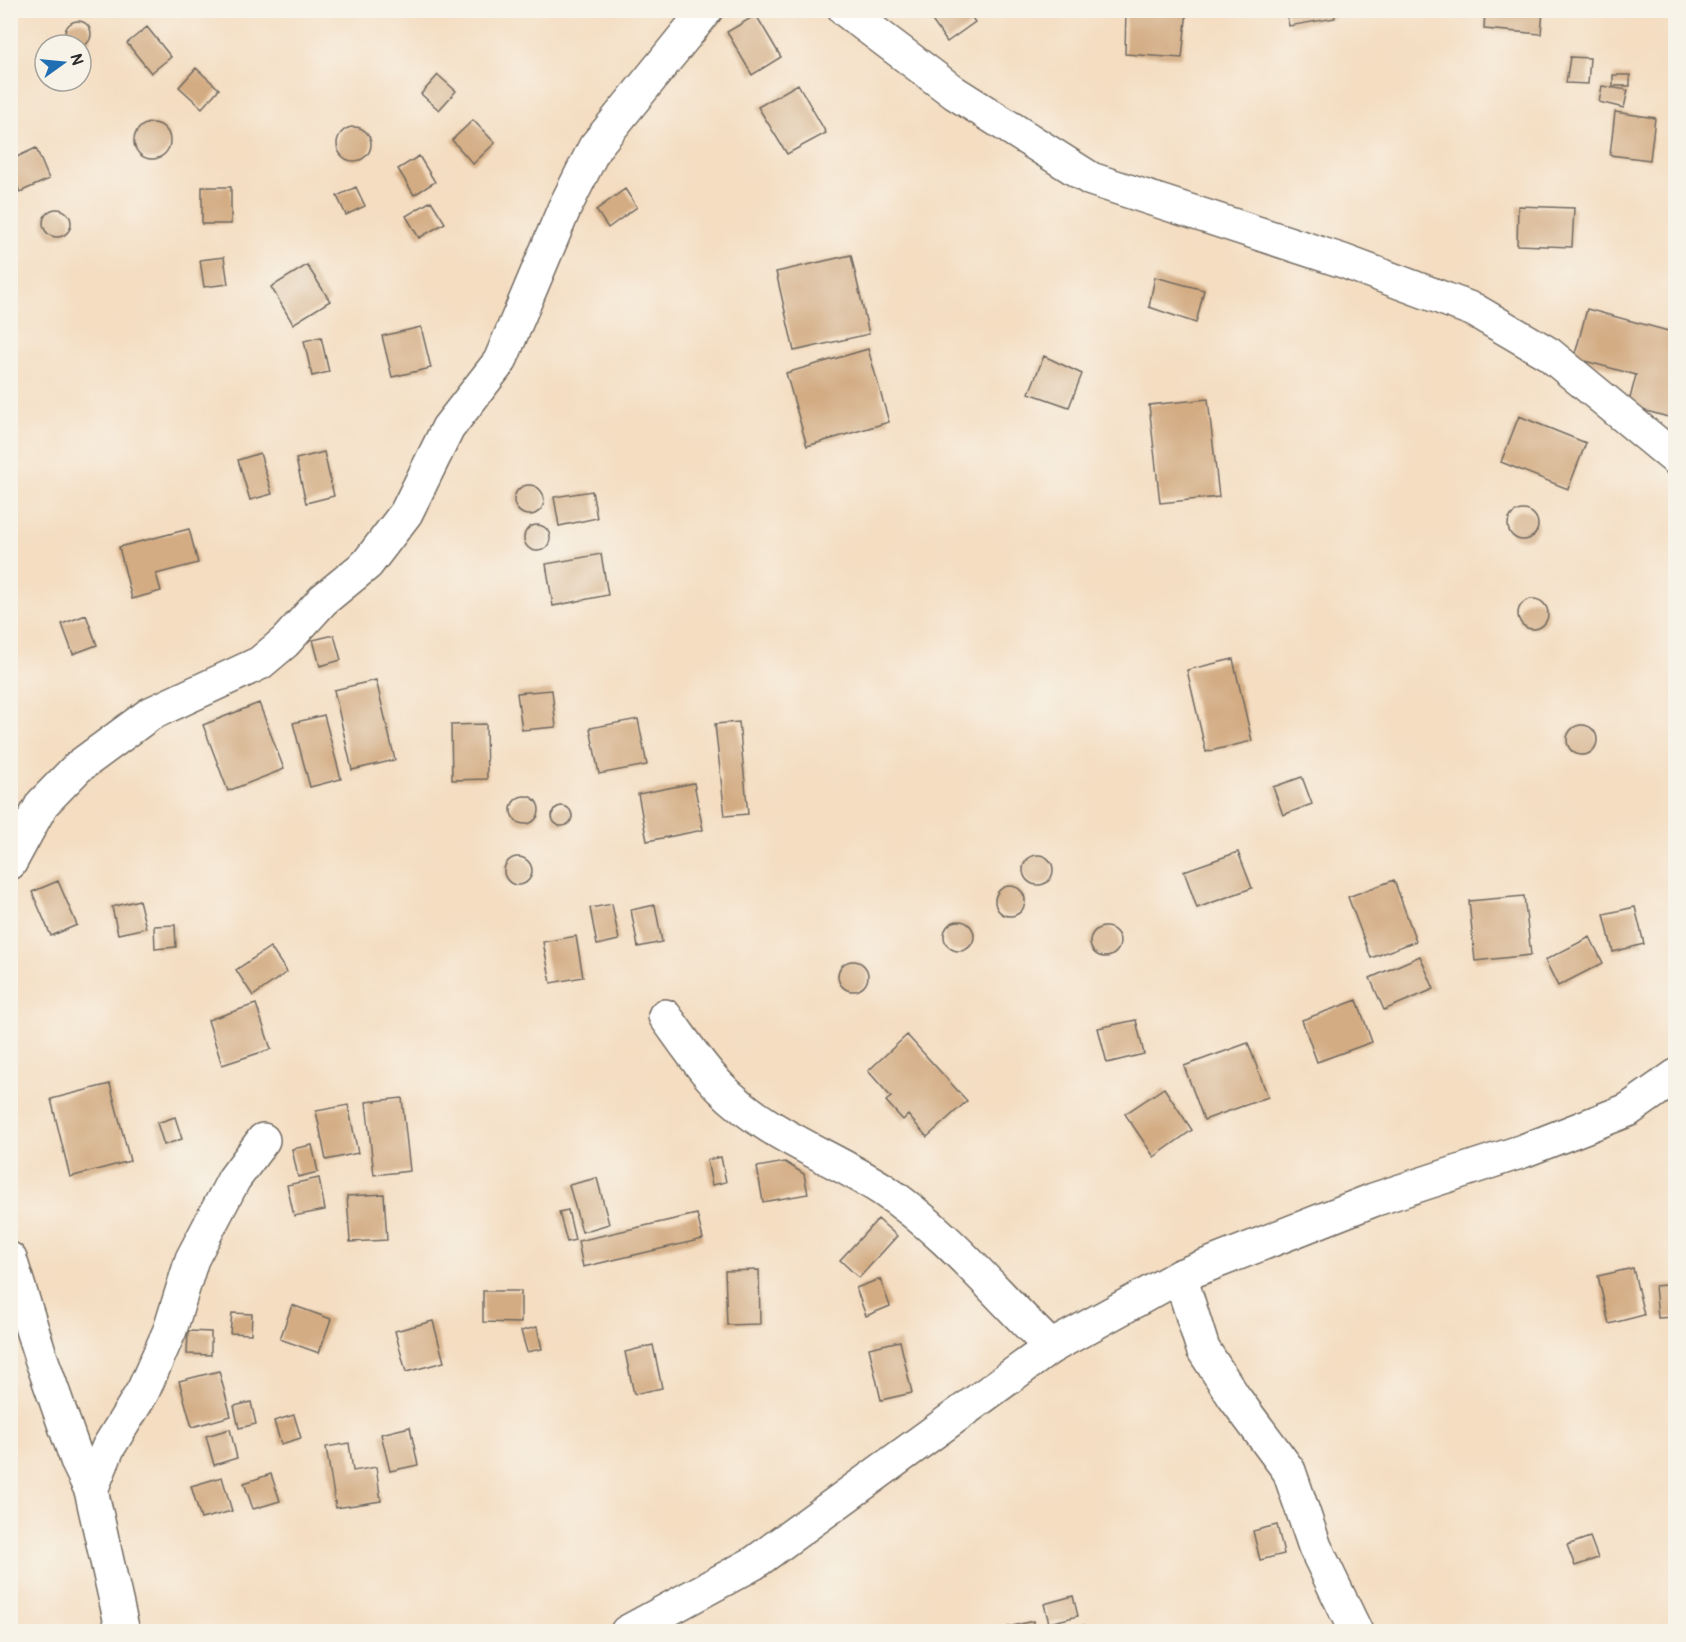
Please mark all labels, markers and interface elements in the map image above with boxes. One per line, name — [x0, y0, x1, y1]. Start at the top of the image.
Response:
north arrow — [33, 33, 93, 93]
text: N — [65, 52, 88, 67]

